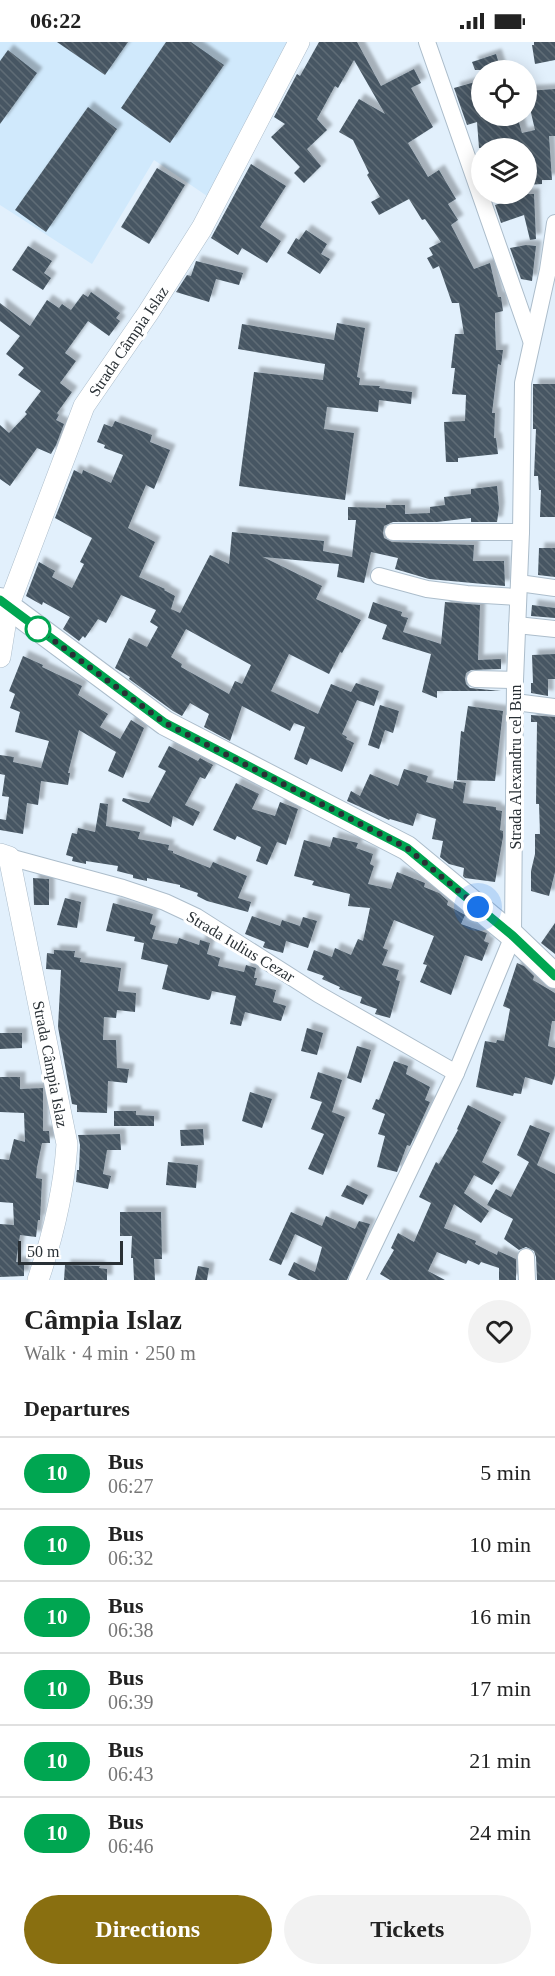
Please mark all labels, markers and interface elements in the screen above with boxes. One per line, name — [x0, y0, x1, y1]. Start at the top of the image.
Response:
text: 06:22 — [30, 8, 81, 33]
map controls — [471, 60, 537, 204]
button: locate — [471, 60, 537, 126]
button: layers — [471, 138, 537, 204]
street label: Strada Câmpia Islaz — [85, 283, 172, 400]
unlabelled marker — [25, 616, 51, 642]
street label: Strada Alexandru cel Bun — [507, 685, 524, 849]
your location — [463, 892, 493, 922]
street label: Strada Iulius Cezar — [184, 908, 298, 986]
street label: Strada Câmpia Islaz — [29, 999, 71, 1129]
scale bar — [18, 1238, 123, 1266]
text: 50 m — [27, 1243, 59, 1260]
button: heart — [468, 1300, 531, 1363]
text: Câmpia Islaz — [24, 1304, 182, 1335]
text: Walk · 4 min · 250 m — [24, 1342, 196, 1364]
text: Departures — [24, 1396, 130, 1421]
text: Bus — [108, 1449, 143, 1474]
text: 5 min — [480, 1460, 531, 1485]
text: 10 — [47, 1461, 68, 1485]
text: 06:27 — [108, 1475, 154, 1497]
text: Bus — [108, 1521, 143, 1546]
text: 10 min — [469, 1532, 531, 1557]
text: 10 — [47, 1533, 68, 1557]
text: 06:32 — [108, 1547, 154, 1569]
text: Bus — [108, 1593, 143, 1618]
text: 16 min — [469, 1604, 531, 1629]
text: 10 — [47, 1605, 68, 1629]
text: 06:38 — [108, 1619, 154, 1641]
text: Bus — [108, 1665, 143, 1690]
text: 17 min — [469, 1676, 531, 1701]
text: 10 — [47, 1677, 68, 1701]
text: 06:39 — [108, 1691, 154, 1713]
text: Bus — [108, 1737, 143, 1762]
text: 21 min — [469, 1748, 531, 1773]
text: 10 — [47, 1749, 68, 1773]
text: 06:43 — [108, 1763, 154, 1785]
text: Bus — [108, 1809, 143, 1834]
text: 24 min — [469, 1820, 531, 1845]
text: 10 — [47, 1821, 68, 1845]
text: 06:46 — [108, 1835, 154, 1857]
button: Directions — [24, 1895, 272, 1964]
button: Tickets — [284, 1895, 531, 1964]

